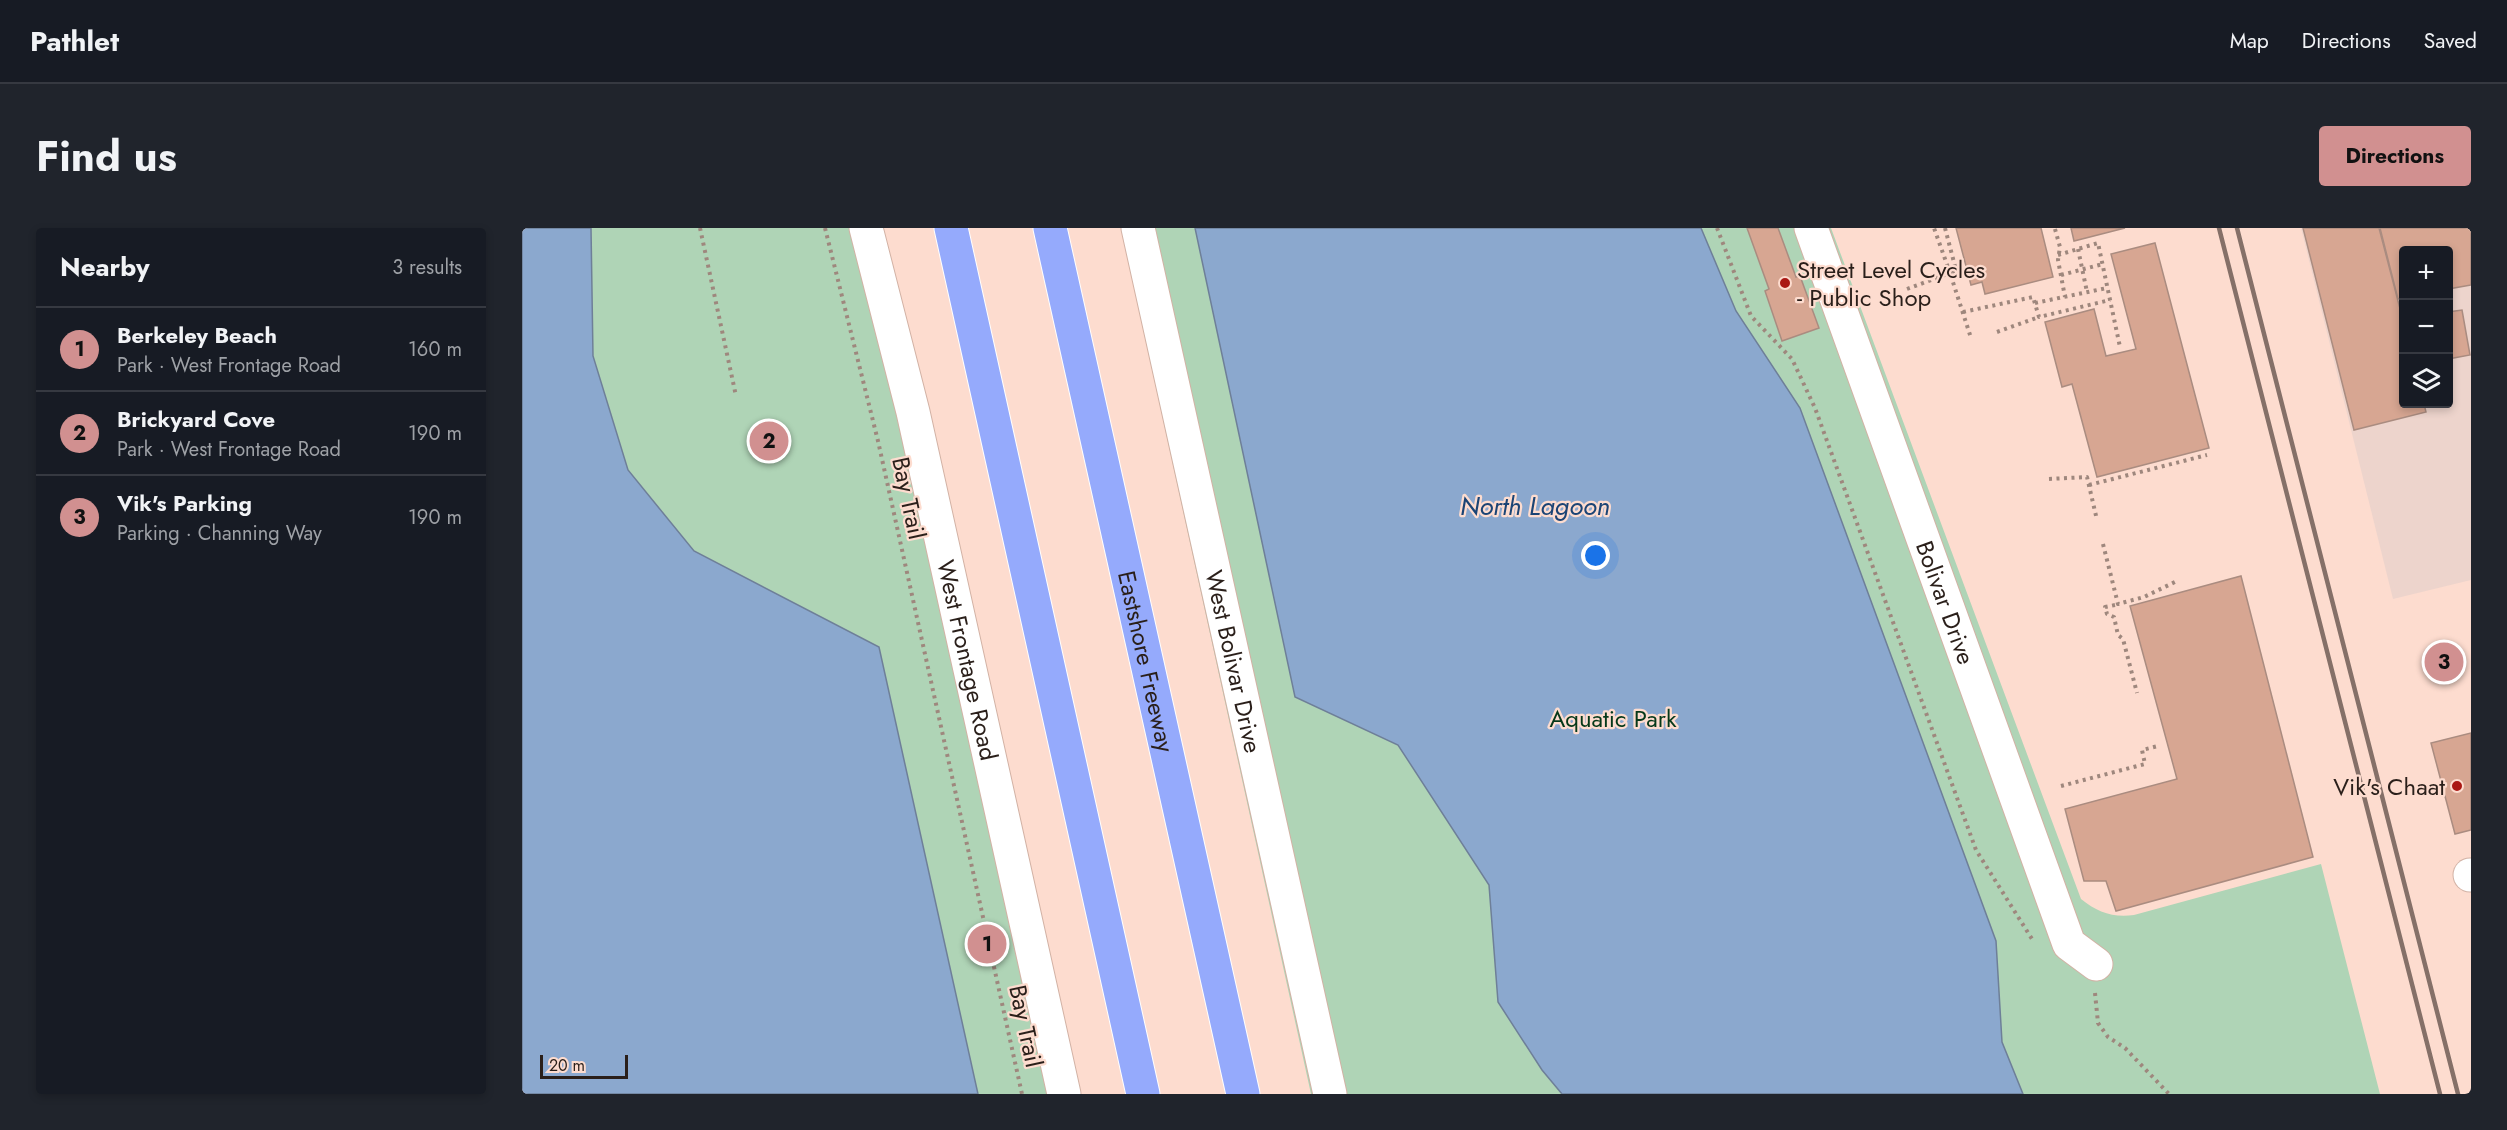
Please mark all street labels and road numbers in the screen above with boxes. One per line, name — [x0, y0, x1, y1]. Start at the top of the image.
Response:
street label: Bay Trail — [883, 454, 935, 542]
street label: Bolivar Drive — [1908, 536, 1984, 669]
street label: West Frontage Road — [929, 557, 1007, 764]
street label: Eastshore Freeway — [1109, 567, 1184, 756]
street label: West Bolivar Drive — [1197, 567, 1271, 756]
street label: Bay Trail — [1000, 982, 1052, 1070]

